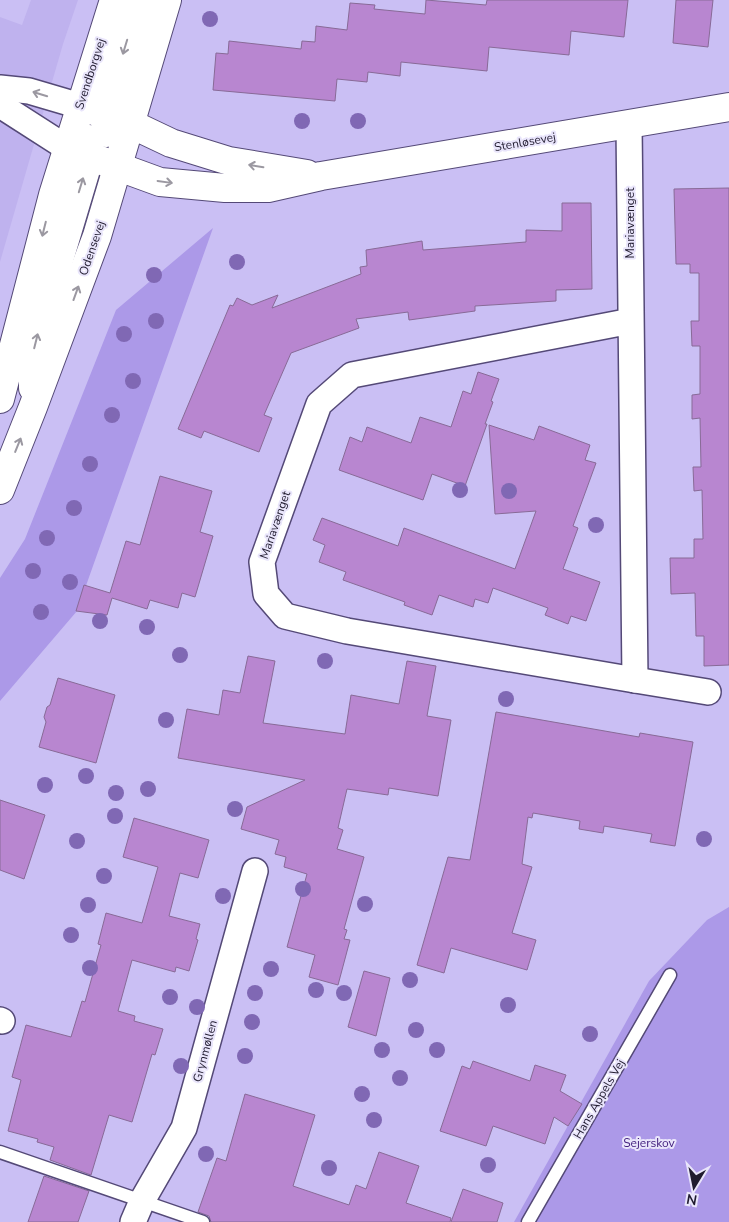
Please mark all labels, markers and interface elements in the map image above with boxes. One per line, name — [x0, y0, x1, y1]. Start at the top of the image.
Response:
street label: Svendborgvej — [71, 36, 109, 112]
one-way arrow — [120, 38, 130, 54]
one-way arrow — [33, 88, 49, 98]
street label: Stenløsevej — [493, 129, 557, 155]
one-way arrow — [248, 160, 264, 170]
one-way arrow — [156, 177, 172, 187]
one-way arrow — [77, 178, 87, 194]
street label: Mariavænget — [622, 187, 638, 258]
street label: Odensevej — [75, 218, 109, 277]
one-way arrow — [39, 220, 48, 236]
one-way arrow — [72, 286, 81, 301]
one-way arrow — [31, 334, 41, 350]
one-way arrow — [14, 438, 23, 453]
street label: Mariavænget — [256, 488, 294, 561]
street label: Grynmøllen — [189, 1018, 221, 1084]
street label: Hans Appels Vej — [570, 1056, 628, 1142]
park label: Sejerskov — [623, 1135, 676, 1151]
north arrow — [669, 1162, 719, 1212]
text: N — [685, 1189, 699, 1210]

